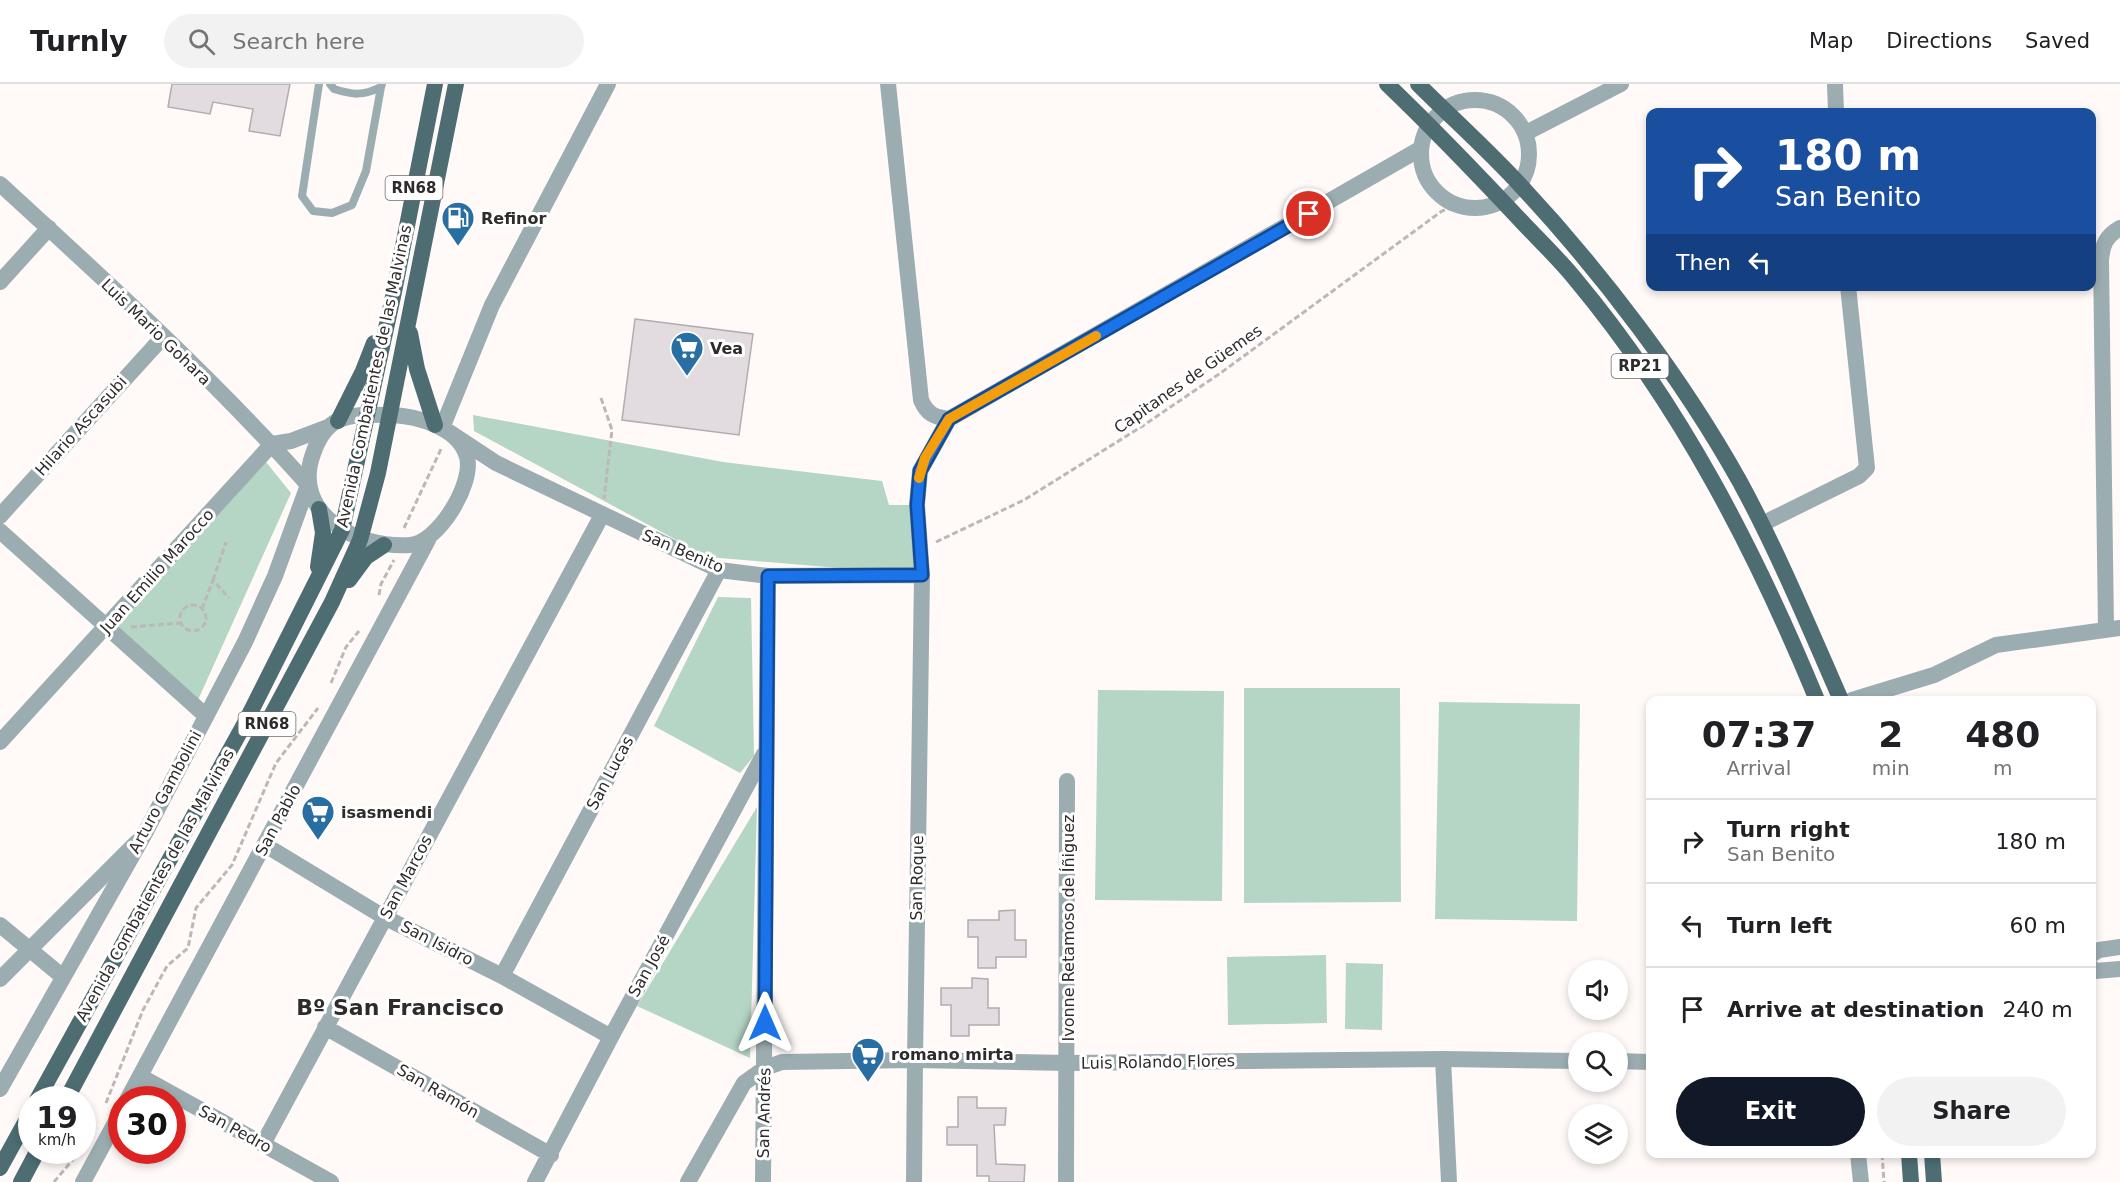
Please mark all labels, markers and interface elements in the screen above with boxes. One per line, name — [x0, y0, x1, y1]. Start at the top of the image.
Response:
search box — [164, 14, 584, 68]
text: Turnly — [30, 25, 128, 58]
icon: search — [185, 25, 218, 58]
text: Search here — [233, 29, 365, 54]
text: Map — [1809, 29, 1853, 53]
text: Directions — [1886, 29, 1992, 53]
text: Saved — [2025, 29, 2090, 53]
text: 180 m — [1775, 131, 1921, 180]
icon: right — [1676, 132, 1754, 210]
road number: RN68 — [386, 176, 442, 200]
text: San Benito — [1775, 181, 1921, 212]
pin — [1283, 188, 1334, 239]
icon: arrive — [1292, 197, 1325, 230]
fuel station icon: Refinor — [440, 200, 476, 247]
place label: Refinor — [481, 209, 546, 228]
street label: Avenida Combatientes de las Malvinas — [333, 223, 415, 529]
icon: left — [1743, 246, 1776, 279]
text: Then — [1676, 250, 1731, 275]
street label: Luis Mario Gohara — [97, 275, 215, 389]
street label: Capitanes de Güemes — [1110, 321, 1266, 437]
supermarket icon: Vea — [669, 330, 705, 377]
place label: Vea — [710, 339, 743, 358]
road number: RP21 — [1612, 354, 1668, 378]
street label: Hilario Ascasubi — [31, 372, 131, 480]
street label: Juan Emilio Marocco — [95, 505, 218, 638]
street label: San Benito — [639, 525, 727, 577]
road number: RN68 — [238, 712, 296, 736]
text: 07:37 — [1702, 714, 1816, 755]
text: 2 — [1878, 714, 1903, 755]
text: 480 — [1965, 714, 2040, 755]
street label: Arturo Gambolini — [125, 727, 205, 857]
street label: San Lucas — [583, 733, 637, 813]
street label: Avenida Combatientes de las Malvinas — [72, 745, 238, 1025]
text: Arrival — [1726, 756, 1791, 780]
text: min — [1872, 756, 1910, 780]
text: m — [1993, 756, 2013, 780]
street label: San Pablo — [251, 781, 305, 859]
supermarket icon: isasmendi — [300, 794, 336, 841]
place label: isasmendi — [341, 803, 432, 822]
street label: Ivonne Retamoso de Íñiguez — [1059, 814, 1078, 1042]
text: Turn right — [1727, 817, 1850, 842]
icon: right — [1676, 825, 1709, 858]
text: 180 m — [1996, 829, 2066, 854]
street label: San Marcos — [376, 832, 436, 922]
street label: San Roque — [907, 835, 927, 921]
text: San Benito — [1727, 842, 1835, 866]
icon: left — [1676, 909, 1709, 942]
text: Turn left — [1727, 913, 1832, 938]
text: 60 m — [2010, 913, 2066, 938]
street label: San Isidro — [398, 917, 476, 969]
street label: San José — [624, 932, 674, 1000]
map controls — [1568, 960, 1628, 1164]
button: sound — [1568, 960, 1628, 1020]
position arrow — [733, 991, 797, 1055]
icon: arrive — [1676, 993, 1709, 1026]
district label: Bº San Francisco — [296, 995, 504, 1020]
text: Arrive at destination — [1727, 997, 1984, 1022]
text: 240 m — [2002, 997, 2073, 1022]
button: search — [1568, 1032, 1628, 1092]
supermarket icon: romano mirta — [850, 1036, 886, 1083]
place label: romano mirta — [891, 1045, 1014, 1064]
street label: Luis Rolando Flores — [1081, 1051, 1235, 1073]
street label: San Ramón — [394, 1060, 482, 1122]
street label: San Andrés — [754, 1067, 774, 1159]
button: Exit — [1676, 1077, 1865, 1146]
button: Share — [1877, 1077, 2066, 1146]
speed limit sign: 30 — [108, 1086, 186, 1164]
text: 19 — [36, 1100, 78, 1135]
street label: San Pedro — [195, 1101, 275, 1157]
button: layers — [1568, 1104, 1628, 1164]
text: km/h — [38, 1131, 76, 1149]

